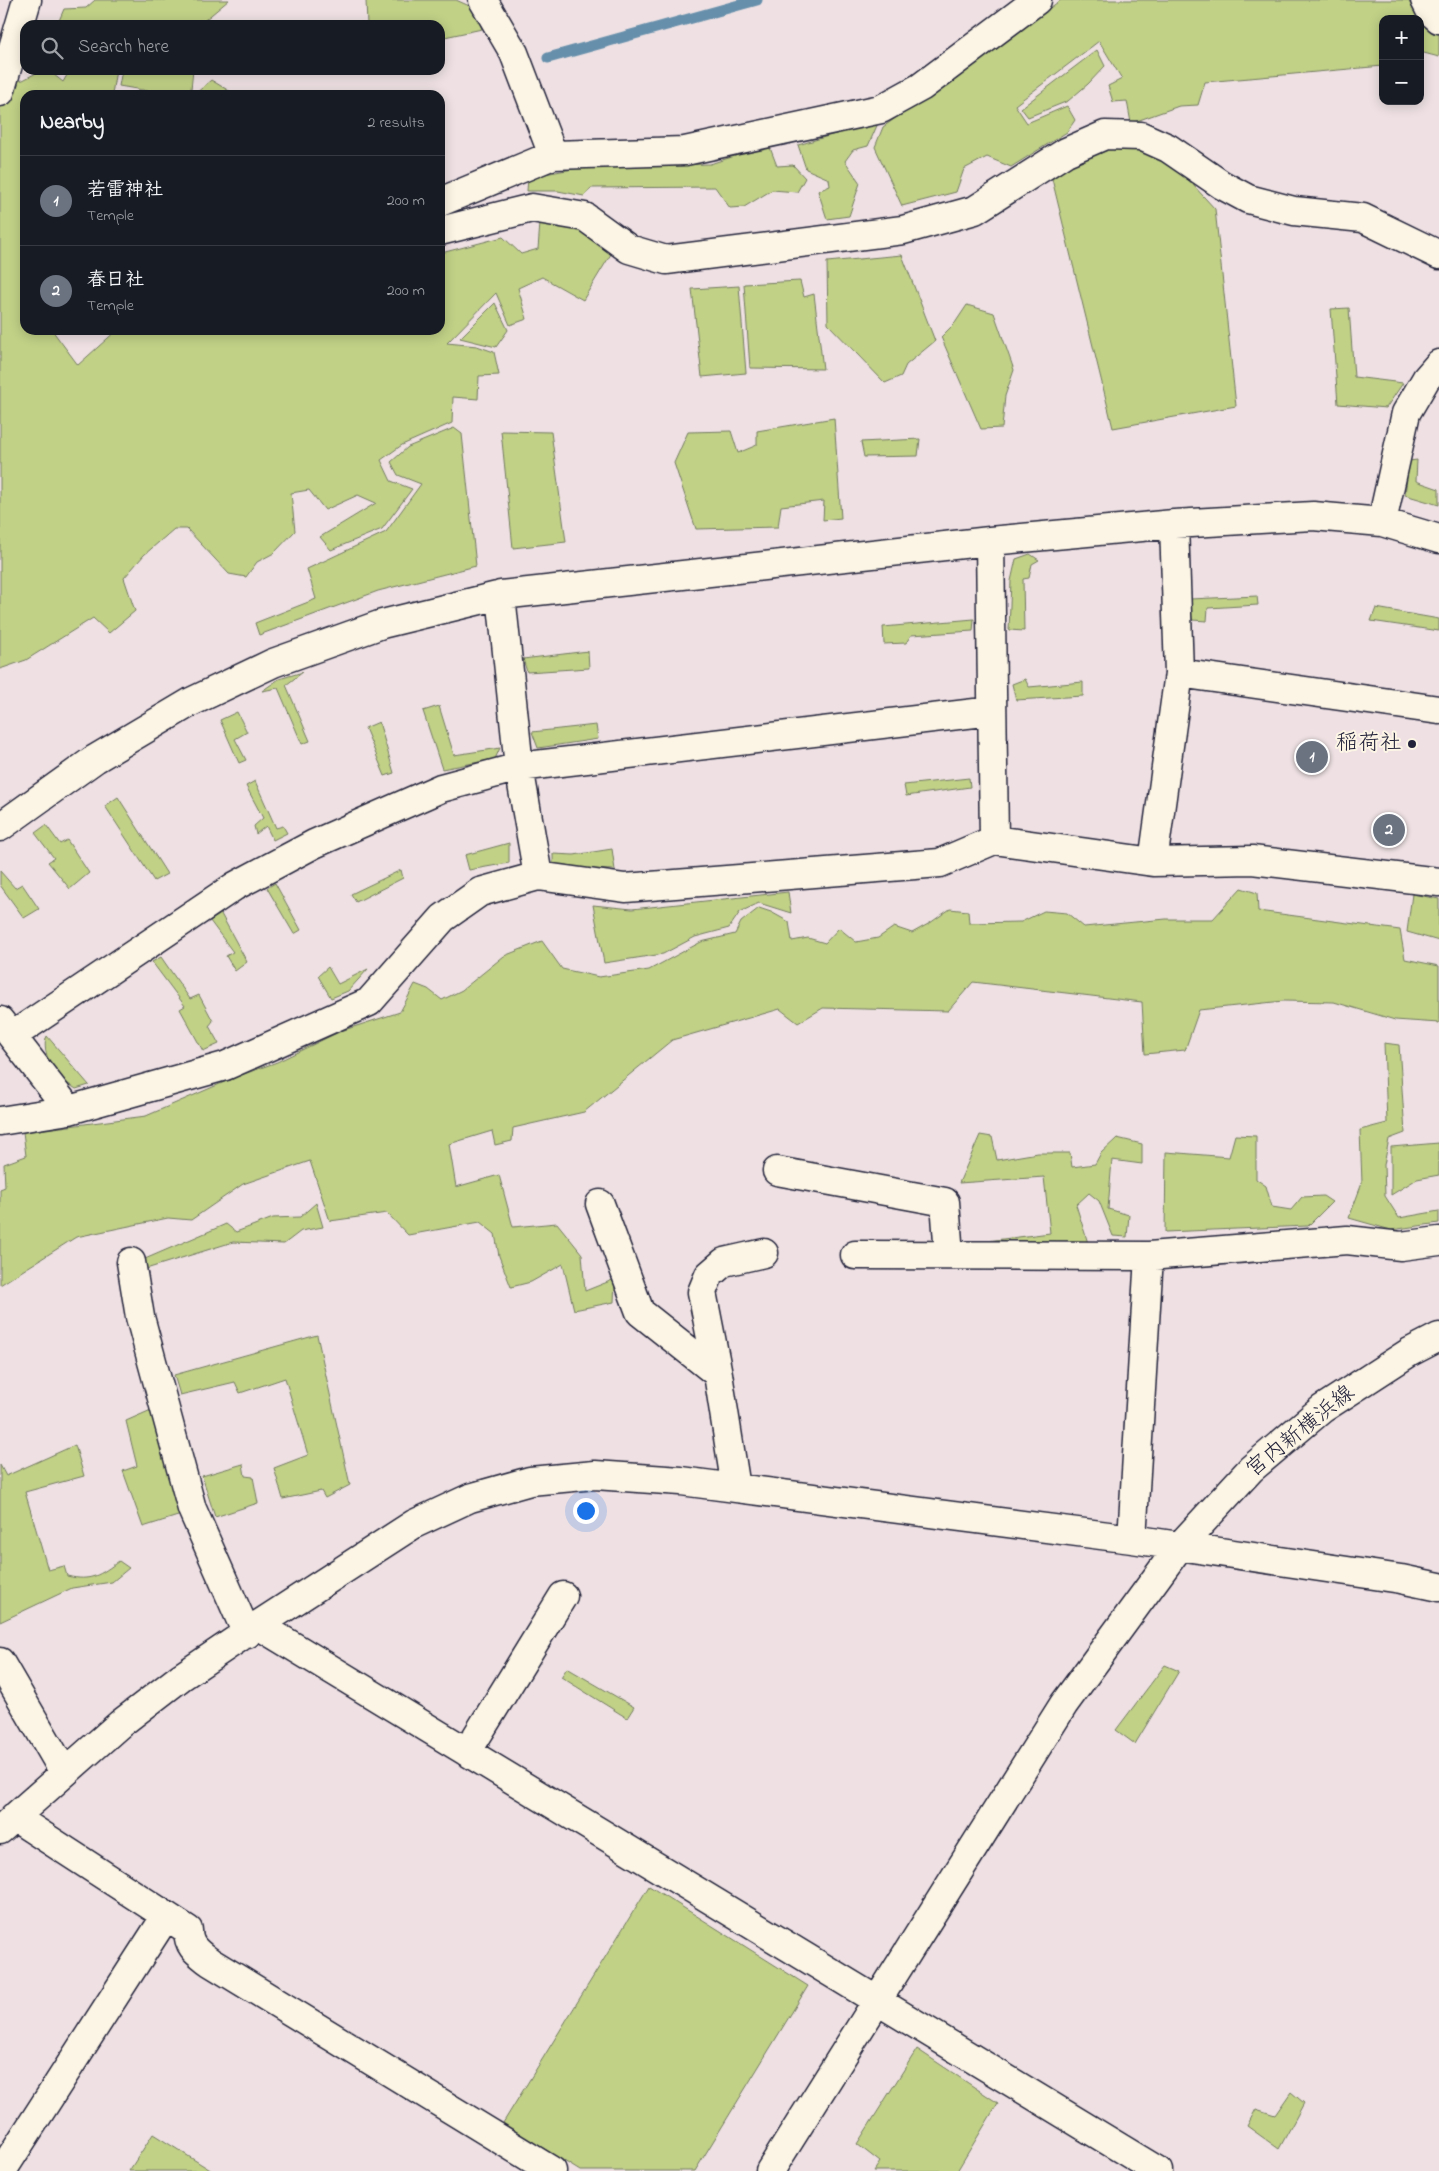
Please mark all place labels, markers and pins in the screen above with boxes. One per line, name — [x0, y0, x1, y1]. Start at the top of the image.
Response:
place label: 稲荷社 — [1336, 728, 1402, 760]
pin: 1 — [1296, 738, 1328, 776]
marker: 稲荷社 — [1406, 738, 1418, 750]
pin: 2 — [1373, 811, 1405, 849]

